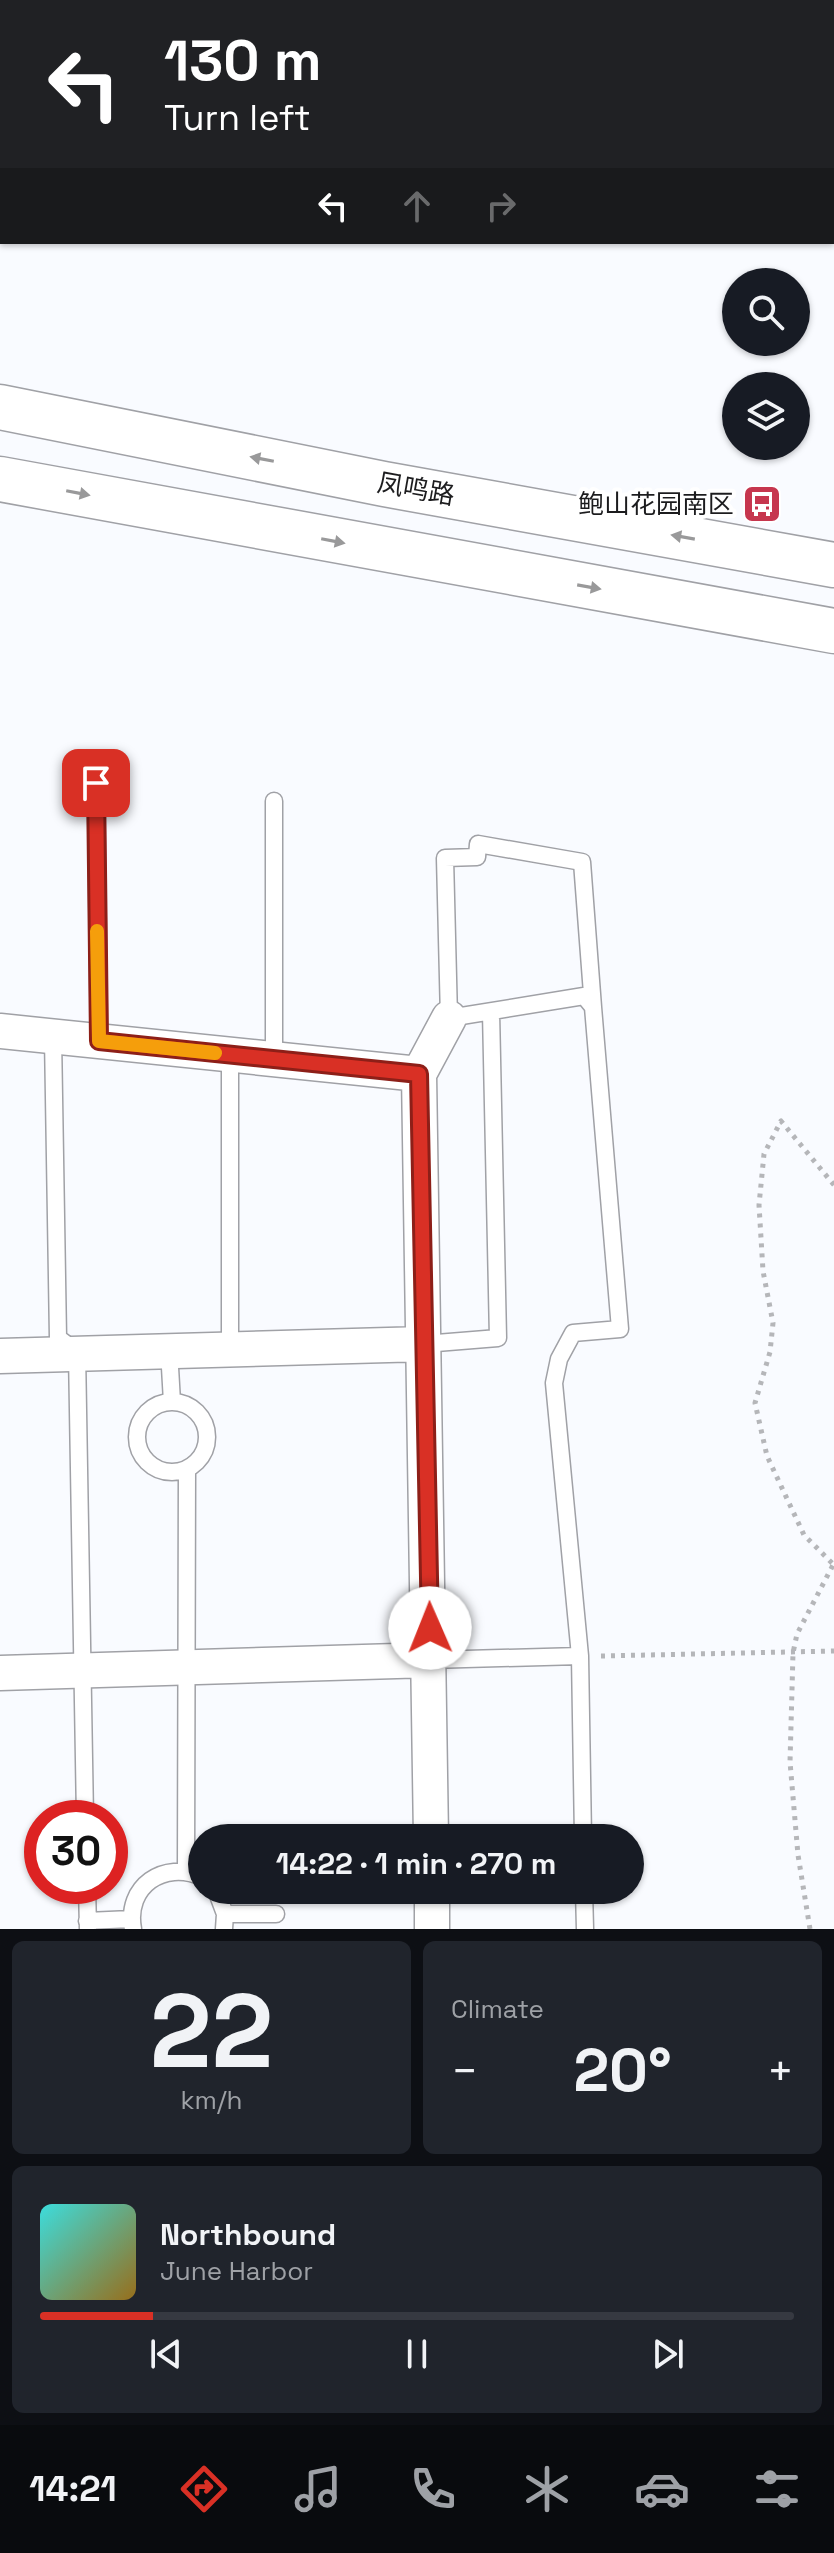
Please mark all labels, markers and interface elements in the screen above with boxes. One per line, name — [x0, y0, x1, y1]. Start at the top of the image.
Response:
text: 130 m — [164, 25, 322, 96]
icon: left — [32, 32, 136, 136]
text: Turn left — [164, 95, 311, 141]
icon: left — [311, 184, 355, 228]
icon: ahead — [395, 184, 439, 228]
icon: right — [479, 184, 523, 228]
map controls — [722, 268, 810, 460]
button: search — [722, 268, 810, 356]
button: layers — [722, 372, 810, 460]
one-way arrow — [249, 453, 274, 465]
street label: 凤鸣路 — [375, 465, 457, 513]
bus stop icon: 鲍山花园南区 — [741, 483, 783, 525]
one-way arrow — [65, 487, 90, 499]
place label: 鲍山花园南区 — [578, 487, 734, 521]
one-way arrow — [670, 531, 695, 543]
one-way arrow — [321, 535, 346, 547]
one-way arrow — [577, 581, 602, 594]
pin — [62, 749, 130, 817]
icon: arrive — [74, 761, 118, 805]
position arrow — [388, 1586, 472, 1670]
speed limit sign: 30 — [24, 1800, 128, 1904]
text: 14:22 · 1 min · 270 m — [276, 1844, 556, 1883]
text: 22 — [150, 1965, 273, 2097]
text: Climate — [451, 1992, 544, 2026]
text: 20° — [573, 2032, 672, 2109]
text: − — [451, 2043, 478, 2099]
text: + — [767, 2043, 794, 2099]
text: km/h — [181, 2083, 242, 2117]
text: Northbound — [160, 2215, 336, 2254]
text: June Harbor — [160, 2254, 313, 2288]
icon: previous — [144, 2332, 188, 2376]
icon: pause — [395, 2332, 439, 2376]
icon: next — [646, 2332, 690, 2376]
icon: directions — [176, 2461, 232, 2517]
icon: music — [290, 2461, 346, 2517]
icon: phone — [405, 2461, 461, 2517]
icon: climate — [519, 2461, 575, 2517]
icon: car — [634, 2461, 690, 2517]
icon: filters — [749, 2461, 805, 2517]
text: 14:21 — [29, 2466, 117, 2512]

